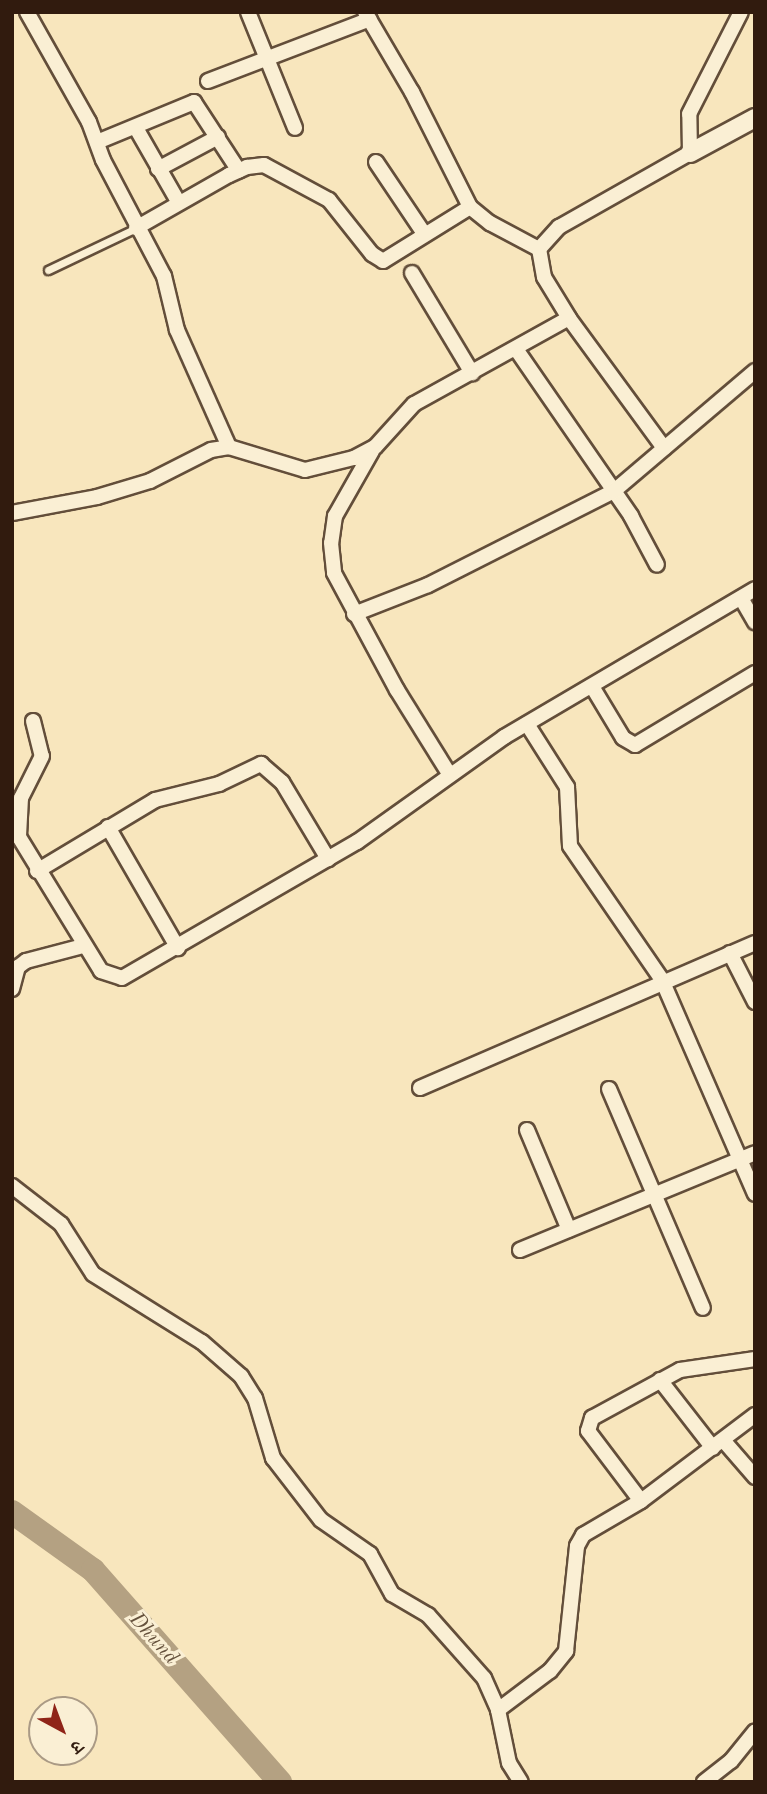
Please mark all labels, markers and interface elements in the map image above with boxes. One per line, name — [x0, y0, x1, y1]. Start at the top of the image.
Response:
water label: Dhund — [123, 1608, 183, 1670]
north arrow — [28, 1696, 98, 1766]
text: उ — [66, 1735, 86, 1756]

